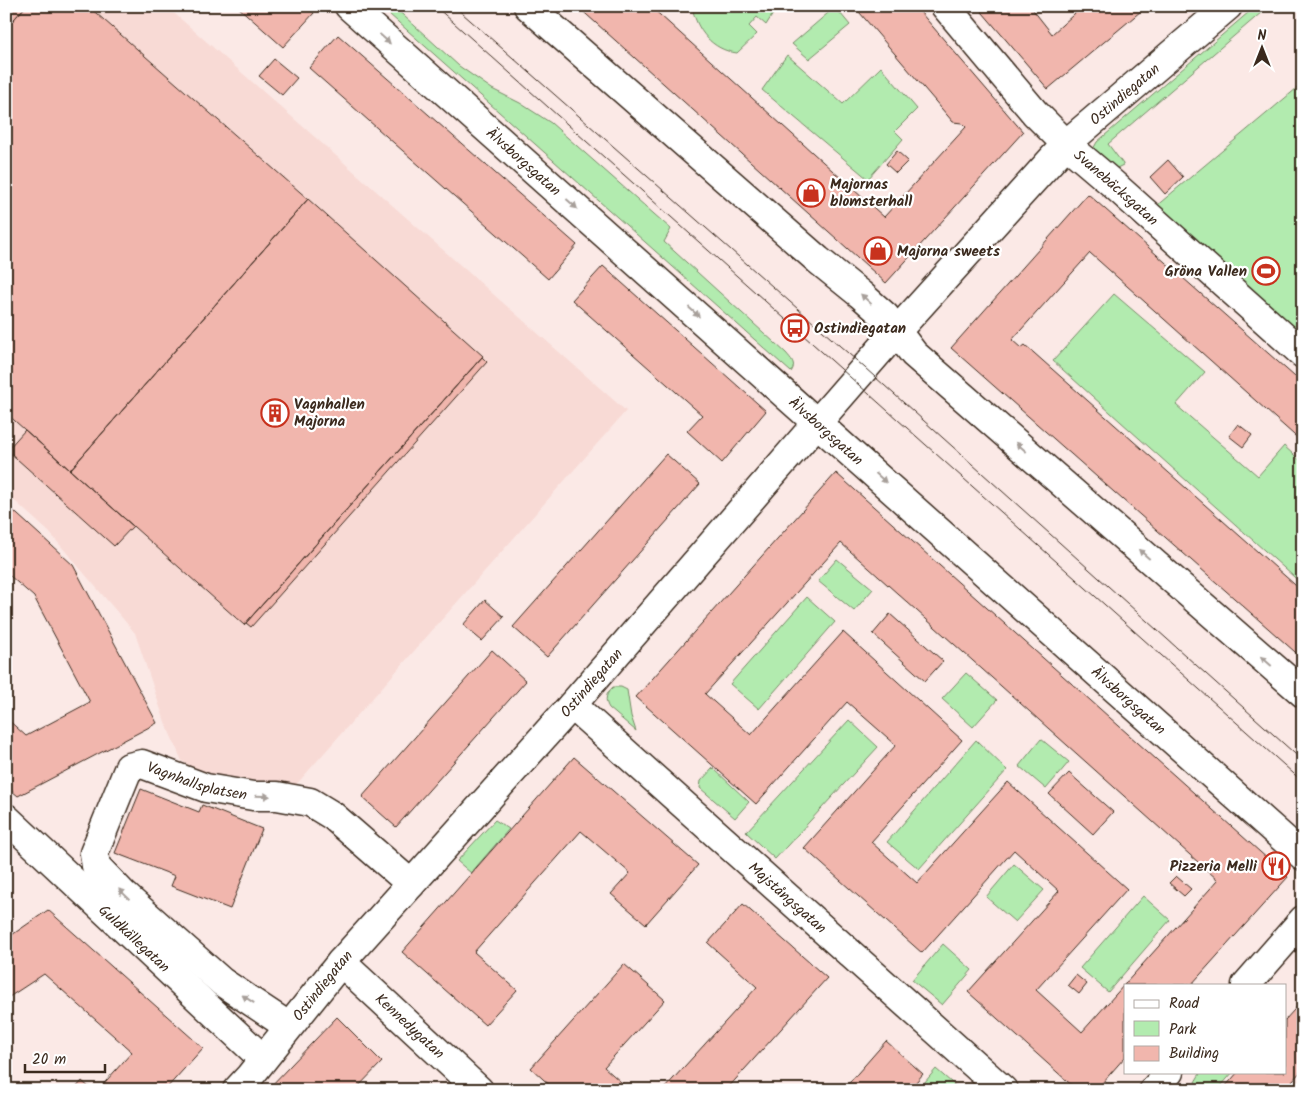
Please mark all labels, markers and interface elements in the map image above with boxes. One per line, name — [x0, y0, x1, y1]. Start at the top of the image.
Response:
north arrow — [1236, 22, 1286, 72]
text: N — [1258, 25, 1267, 47]
one-way arrow — [379, 33, 392, 44]
street label: Ostindiegatan — [1085, 58, 1166, 132]
street label: Älvsborgsgatan — [480, 122, 566, 203]
street label: Svanebäcksgatan — [1068, 144, 1163, 232]
place label: Majornas blomsterhall — [830, 173, 912, 214]
shop icon: Majornas blomsterhall — [796, 178, 826, 208]
one-way arrow — [566, 199, 579, 210]
shop icon: Majorna sweets — [863, 236, 893, 266]
place label: Majorna sweets — [897, 240, 1000, 264]
sports icon: Gröna Vallen — [1251, 256, 1281, 286]
place label: Gröna Vallen — [1165, 260, 1247, 284]
one-way arrow — [861, 293, 873, 305]
one-way arrow — [687, 306, 699, 318]
bus stop icon: Ostindiegatan — [780, 313, 810, 343]
place label: Ostindiegatan — [814, 317, 906, 341]
street label: Älvsborgsgatan — [782, 392, 868, 472]
place label: Vagnhallen Majorna — [294, 393, 365, 434]
building icon: Vagnhallen Majorna — [260, 398, 290, 428]
one-way arrow — [1015, 442, 1028, 453]
one-way arrow — [874, 473, 887, 484]
one-way arrow — [1137, 549, 1150, 560]
street label: Ostindiegatan — [555, 643, 629, 724]
one-way arrow — [1260, 656, 1272, 667]
street label: Älvsborgsgatan — [1085, 661, 1171, 741]
street label: Vagnhallsplatsen — [143, 756, 249, 808]
one-way arrow — [255, 792, 271, 800]
restaurant icon: Pizzeria Melli — [1261, 851, 1291, 881]
place label: Pizzeria Melli — [1170, 855, 1258, 879]
street label: Majstångsgatan — [742, 856, 832, 940]
one-way arrow — [118, 888, 130, 900]
street label: Guldkällegatan — [92, 899, 175, 979]
street label: Ostindiegatan — [287, 945, 359, 1027]
legend — [1124, 984, 1286, 1074]
street label: Kennedygatan — [369, 988, 450, 1065]
text: Road — [1169, 992, 1200, 1016]
one-way arrow — [241, 994, 255, 1004]
text: Park — [1169, 1018, 1197, 1042]
scale bar — [25, 1041, 105, 1073]
text: Building — [1169, 1042, 1219, 1066]
text: 20 m — [32, 1048, 66, 1072]

